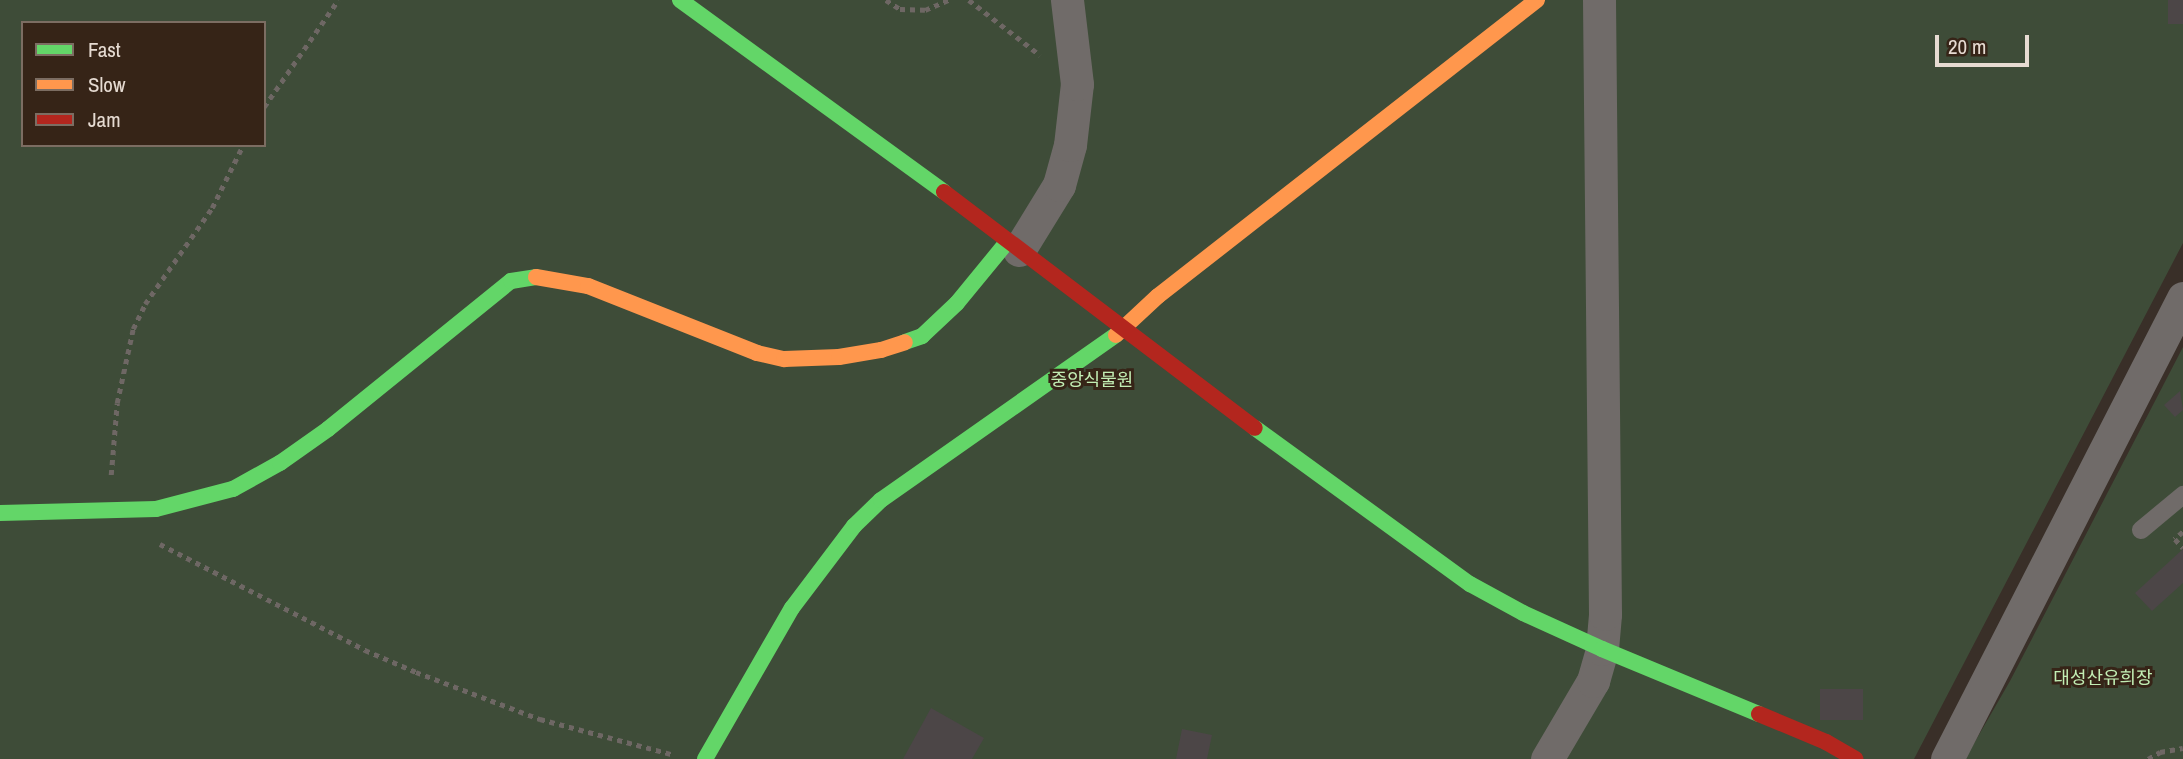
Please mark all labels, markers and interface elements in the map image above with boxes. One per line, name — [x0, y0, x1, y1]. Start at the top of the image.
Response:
legend — [21, 21, 266, 147]
scale bar — [1938, 21, 2032, 65]
text: 20 m — [1948, 32, 1986, 61]
text: Fast — [88, 35, 121, 64]
text: Slow — [88, 70, 125, 99]
text: Jam — [88, 105, 121, 134]
park label: 중앙식물원 — [1051, 369, 1133, 391]
park label: 대성산유희장 — [2053, 667, 2153, 689]

